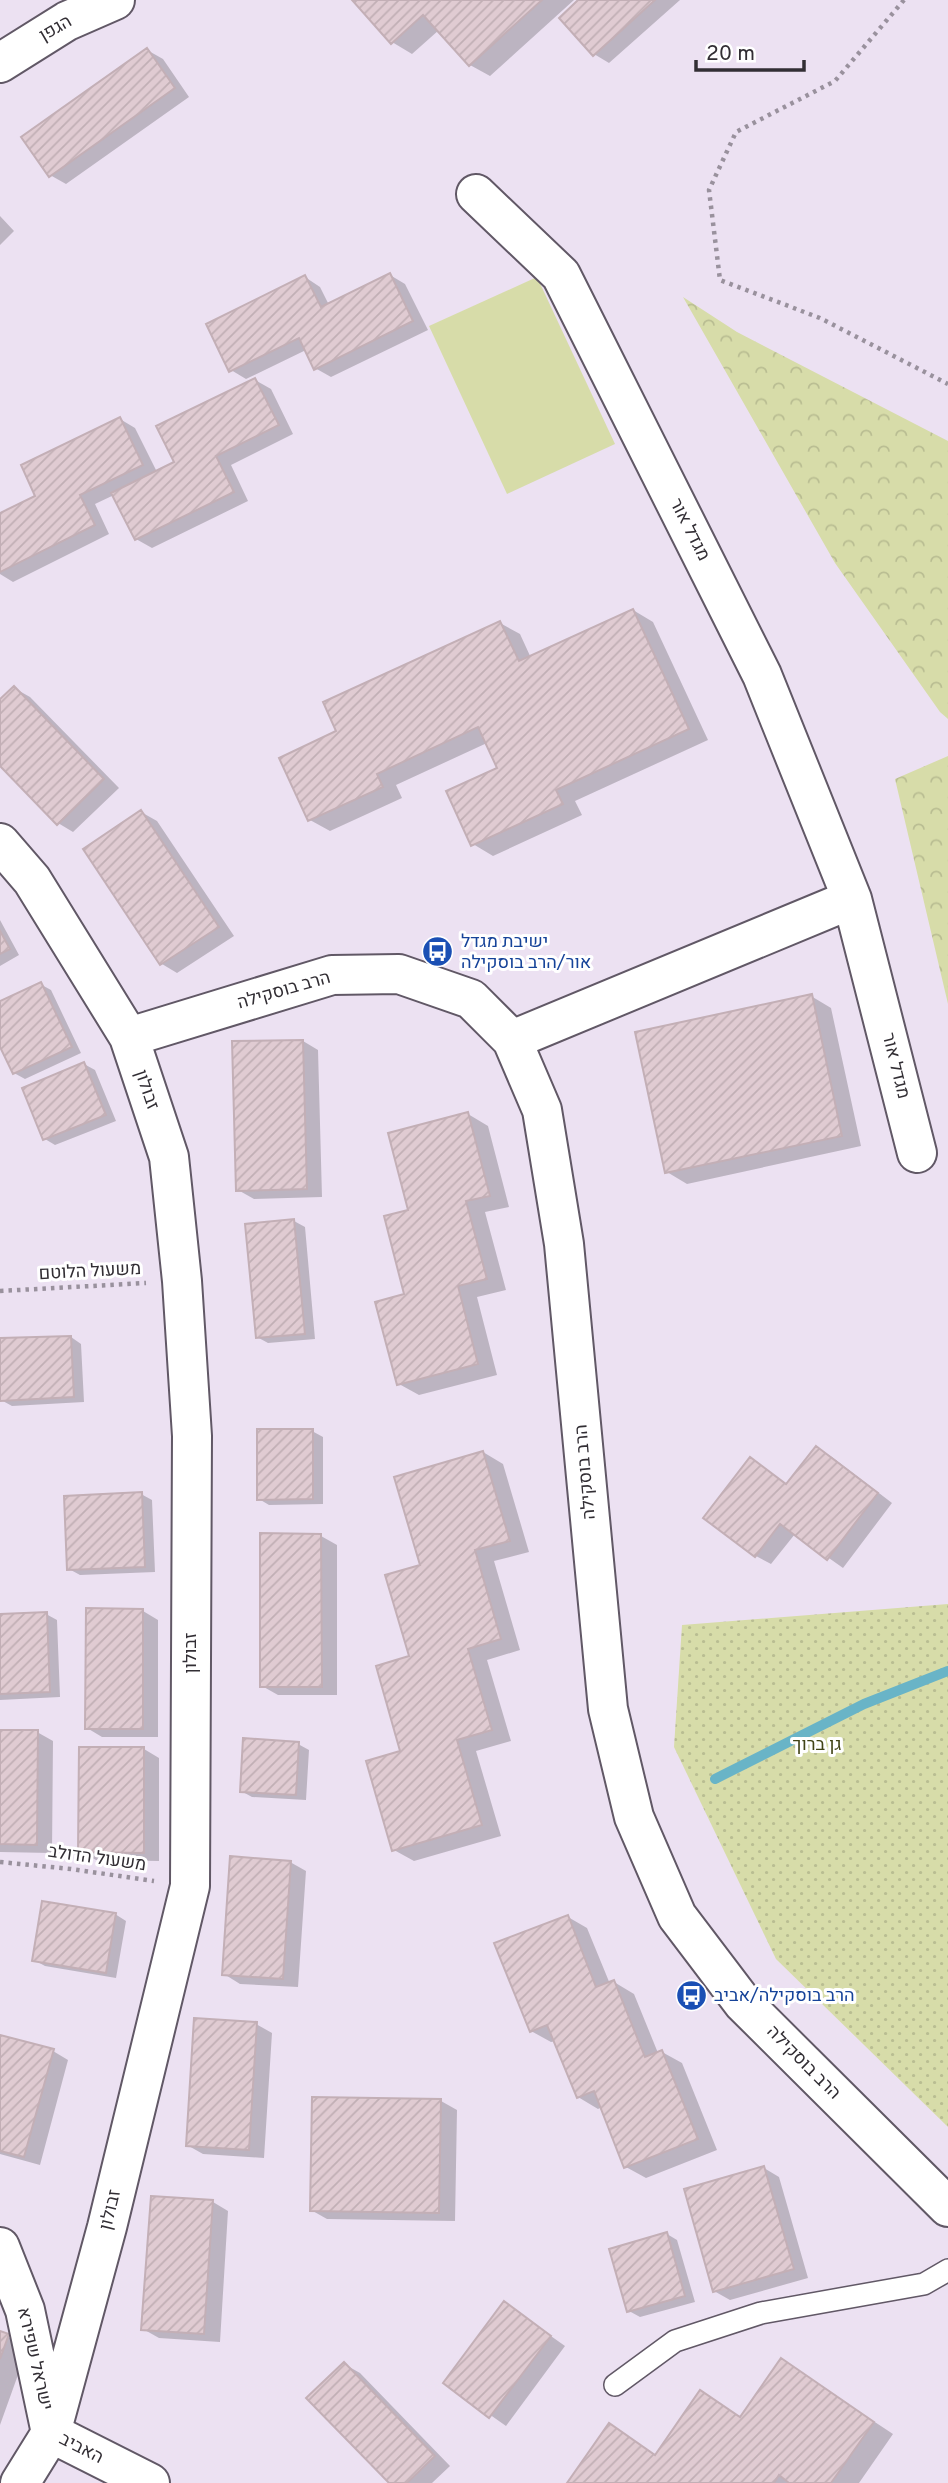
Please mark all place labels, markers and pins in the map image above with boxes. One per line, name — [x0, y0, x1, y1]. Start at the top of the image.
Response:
place label: ישיבת מגדל אור/הרב בוסקילה — [461, 931, 591, 975]
bus stop icon: ישיבת מגדל אור/הרב בוסקילה — [421, 935, 455, 969]
bus stop icon: הרב בוסקילה/אביב — [674, 1979, 708, 2013]
place label: הרב בוסקילה/אביב — [714, 1985, 855, 2008]

